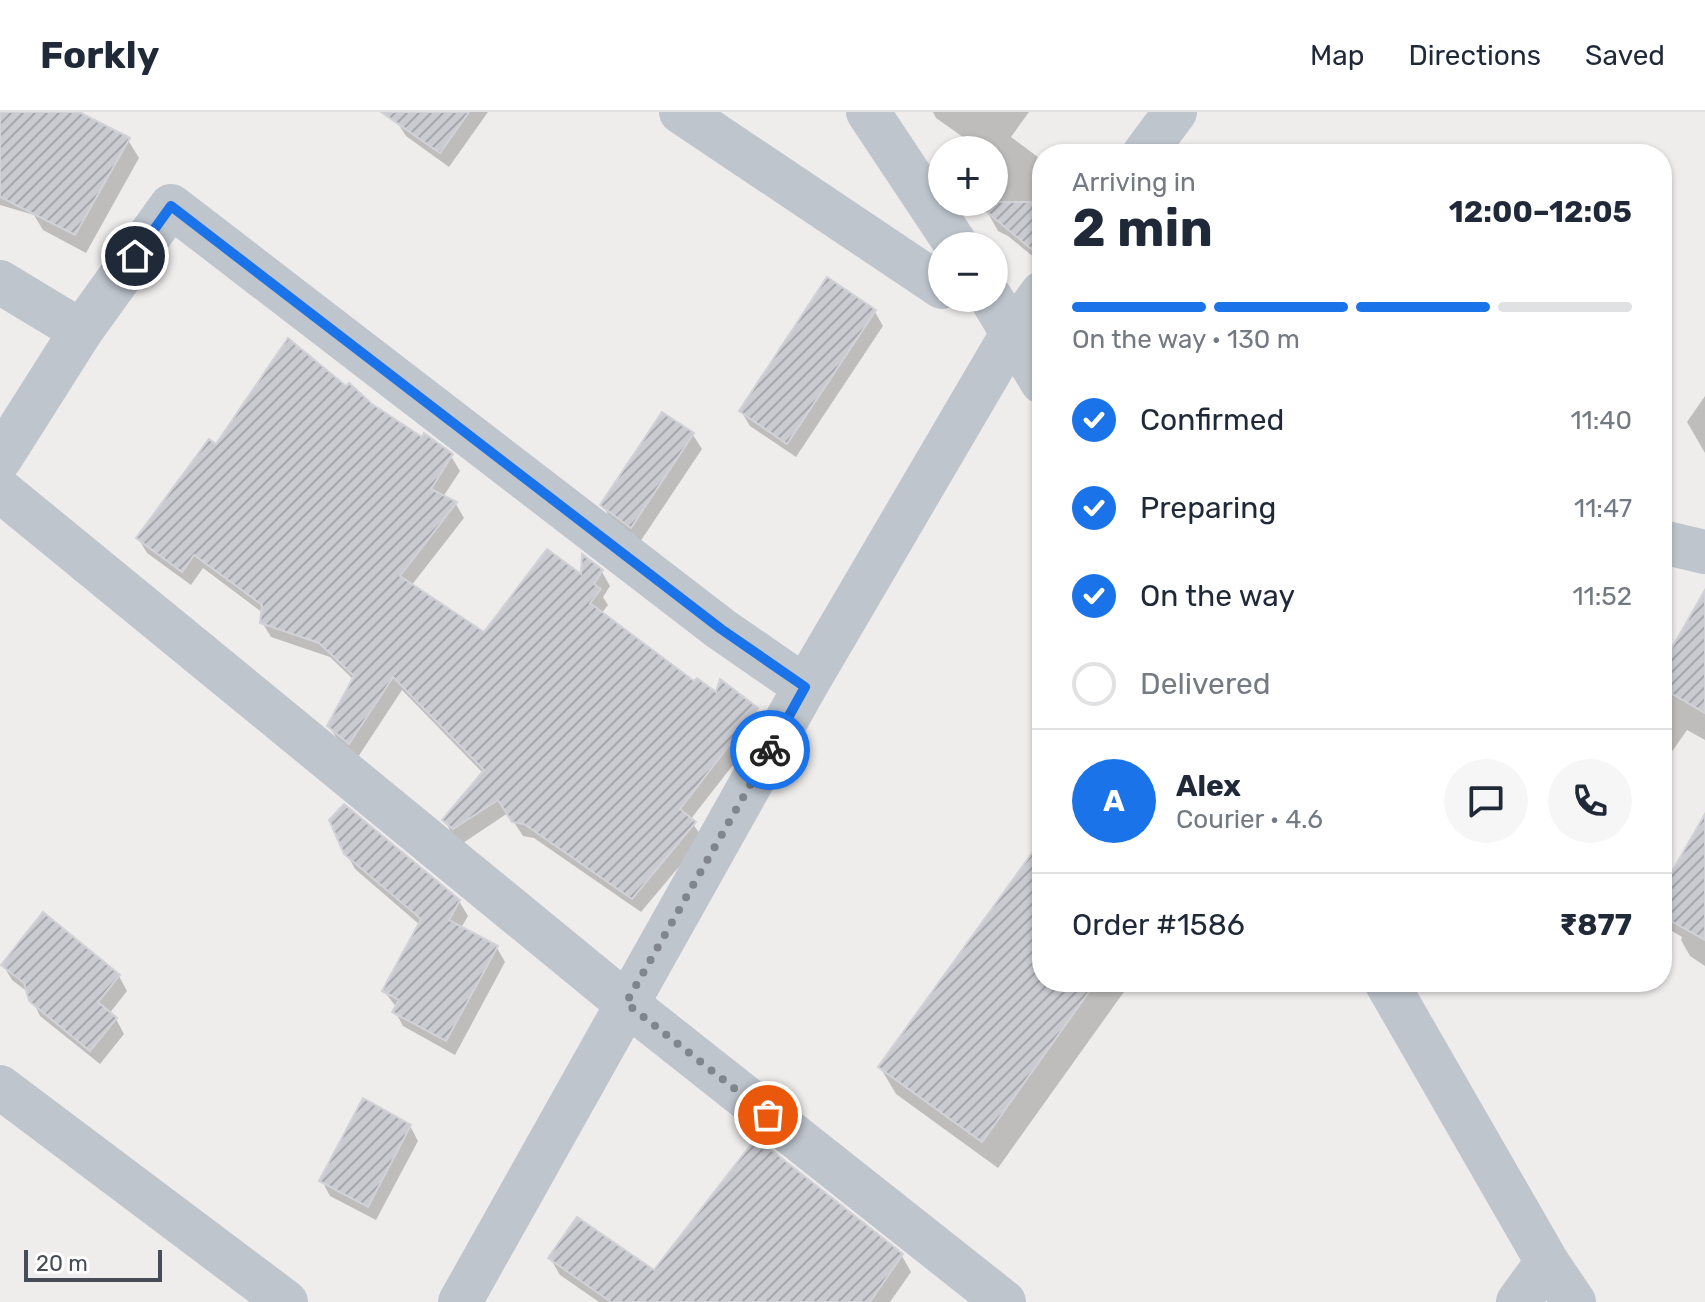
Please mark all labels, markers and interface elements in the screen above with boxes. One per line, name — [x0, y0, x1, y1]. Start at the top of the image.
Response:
text: Forkly — [40, 32, 159, 78]
text: Map — [1310, 39, 1364, 72]
text: Directions — [1408, 39, 1541, 72]
text: Saved — [1585, 39, 1665, 72]
map controls — [928, 136, 1008, 312]
button: + — [928, 136, 1008, 216]
text: Arriving in — [1072, 167, 1196, 198]
text: 12:00–12:05 — [1449, 194, 1632, 230]
text: 2 min — [1072, 197, 1213, 259]
pin — [101, 222, 169, 290]
button: − — [928, 232, 1008, 312]
icon: home — [113, 234, 157, 278]
text: On the way · 130 m — [1072, 324, 1300, 355]
icon: check — [1072, 398, 1116, 442]
text: Confirmed — [1140, 402, 1284, 438]
text: 11:40 — [1570, 405, 1632, 436]
icon: check — [1072, 486, 1116, 530]
text: Preparing — [1140, 490, 1276, 526]
text: 11:47 — [1574, 493, 1632, 524]
icon: check — [1072, 574, 1116, 618]
text: On the way — [1140, 578, 1295, 614]
text: 11:52 — [1572, 581, 1632, 612]
text: Delivered — [1140, 666, 1271, 702]
courier — [730, 710, 810, 790]
icon: bike — [748, 728, 792, 772]
button: chat — [1444, 759, 1528, 843]
button: phone — [1548, 759, 1632, 843]
text: Alex — [1176, 768, 1241, 804]
text: A — [1103, 783, 1125, 819]
text: Courier · 4.6 — [1176, 804, 1323, 835]
text: Order #1586 — [1072, 907, 1245, 943]
text: ₹877 — [1559, 907, 1632, 943]
pin — [734, 1081, 802, 1149]
icon: bag — [746, 1093, 790, 1137]
scale bar — [24, 1246, 162, 1282]
text: 20 m — [36, 1250, 88, 1277]

